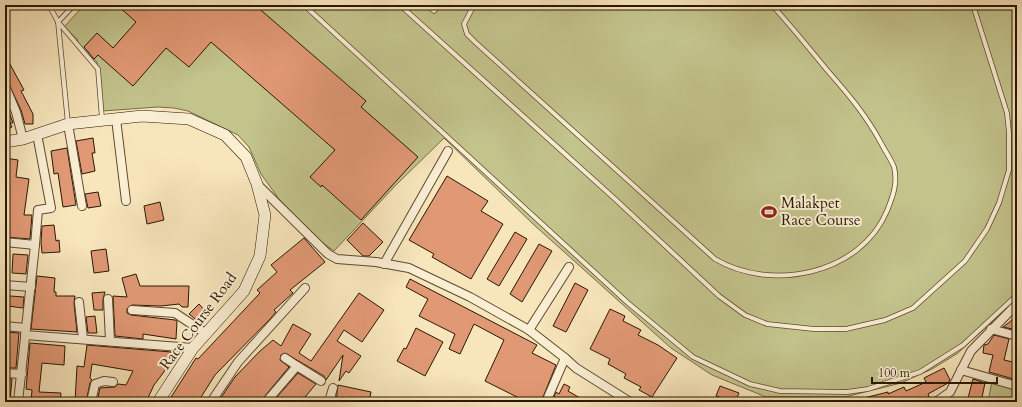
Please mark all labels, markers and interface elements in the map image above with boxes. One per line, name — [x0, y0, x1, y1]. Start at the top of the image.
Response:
place label: Malakpet Race Course — [781, 193, 861, 230]
sports icon: Malakpet Race Course — [760, 203, 778, 221]
street label: Race Course Road — [155, 268, 241, 374]
scale bar — [872, 359, 997, 385]
text: 100 m — [878, 365, 911, 381]

